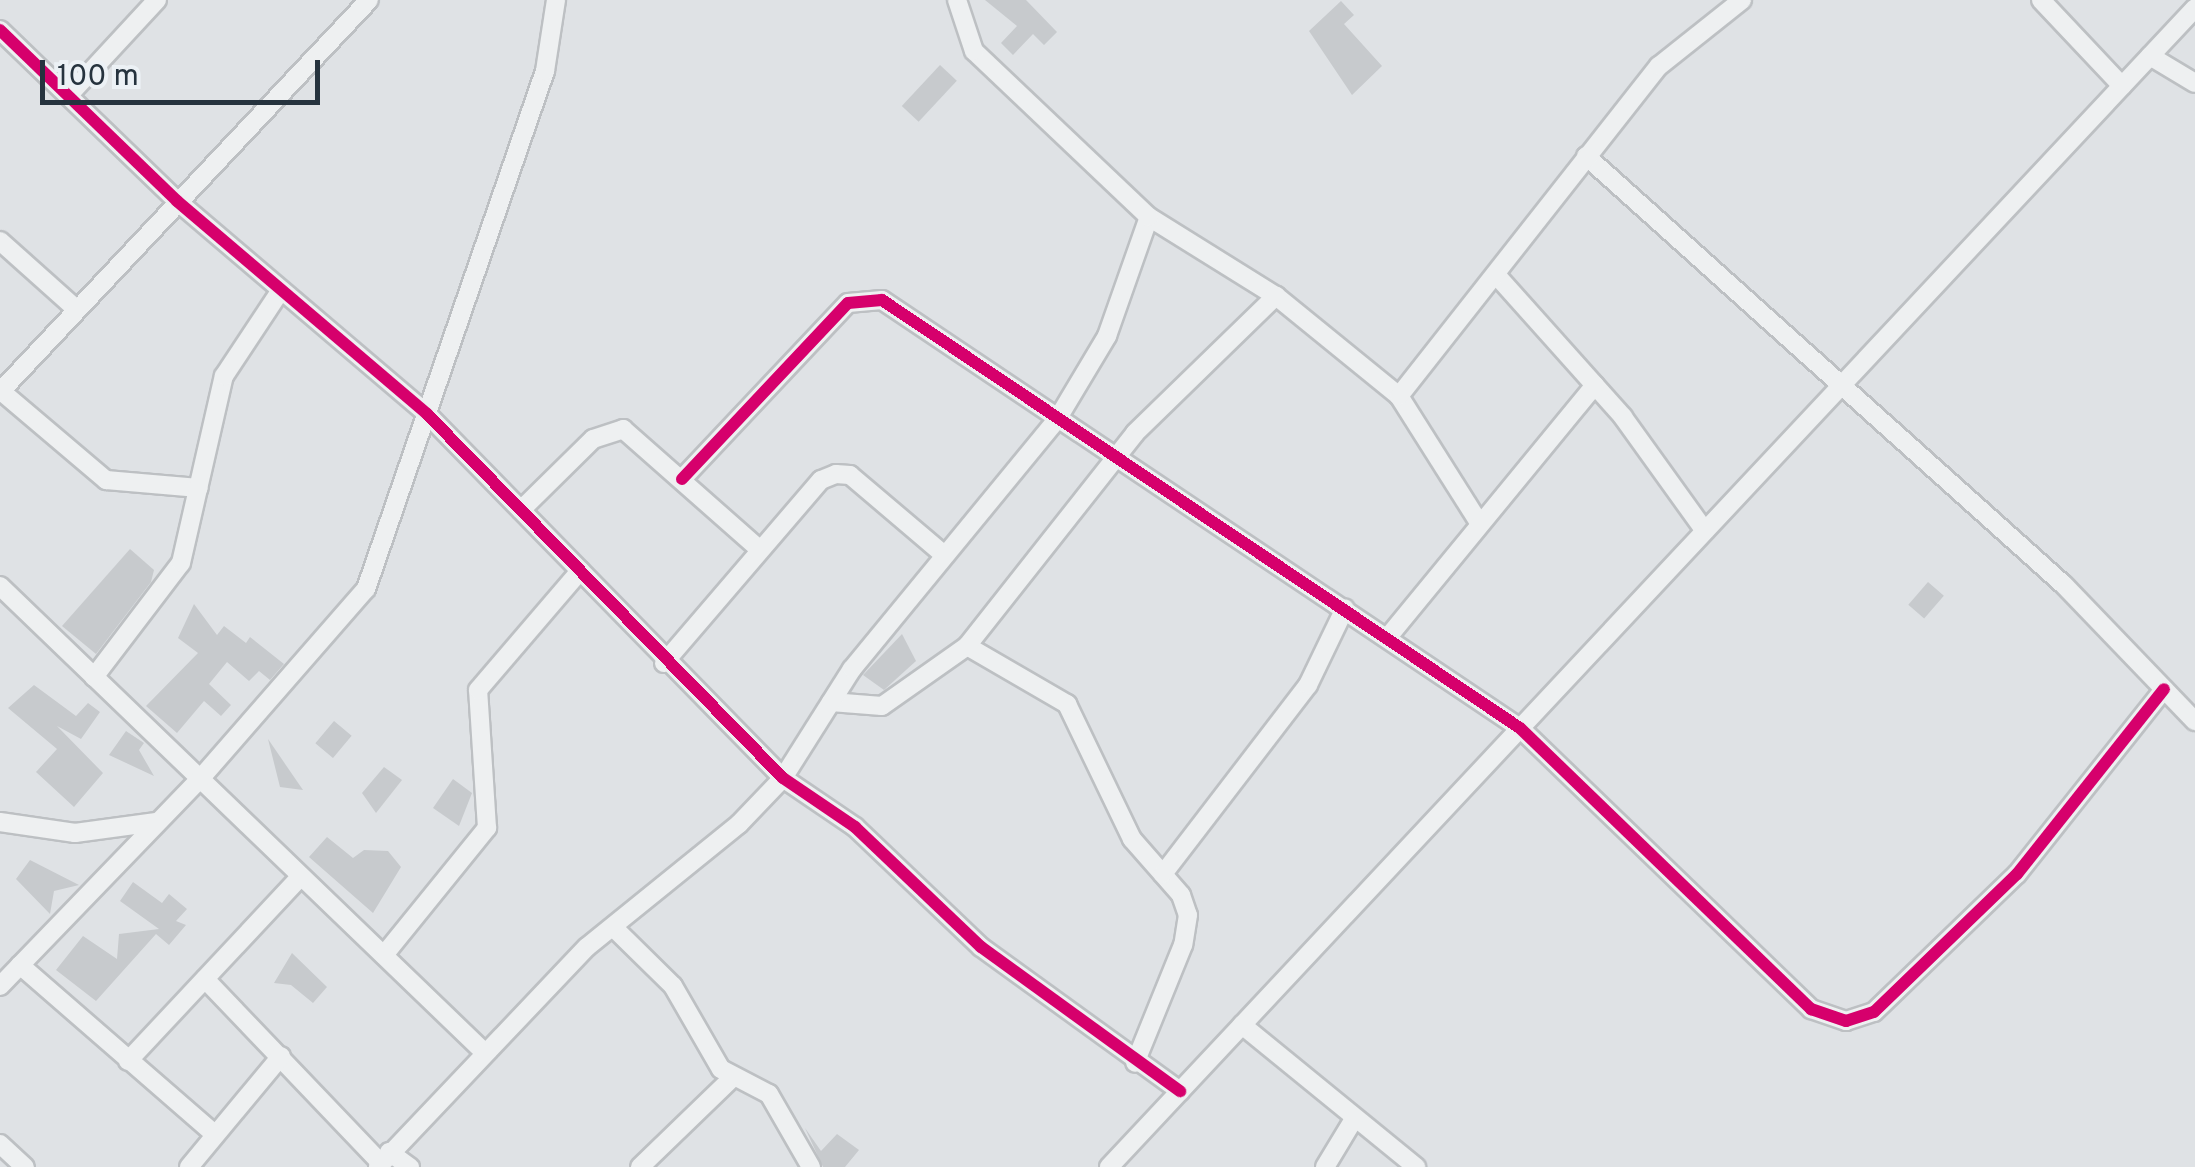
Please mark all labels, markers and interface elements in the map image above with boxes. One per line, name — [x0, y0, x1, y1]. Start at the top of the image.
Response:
scale bar — [45, 40, 325, 102]
text: 100 m — [57, 59, 139, 96]

